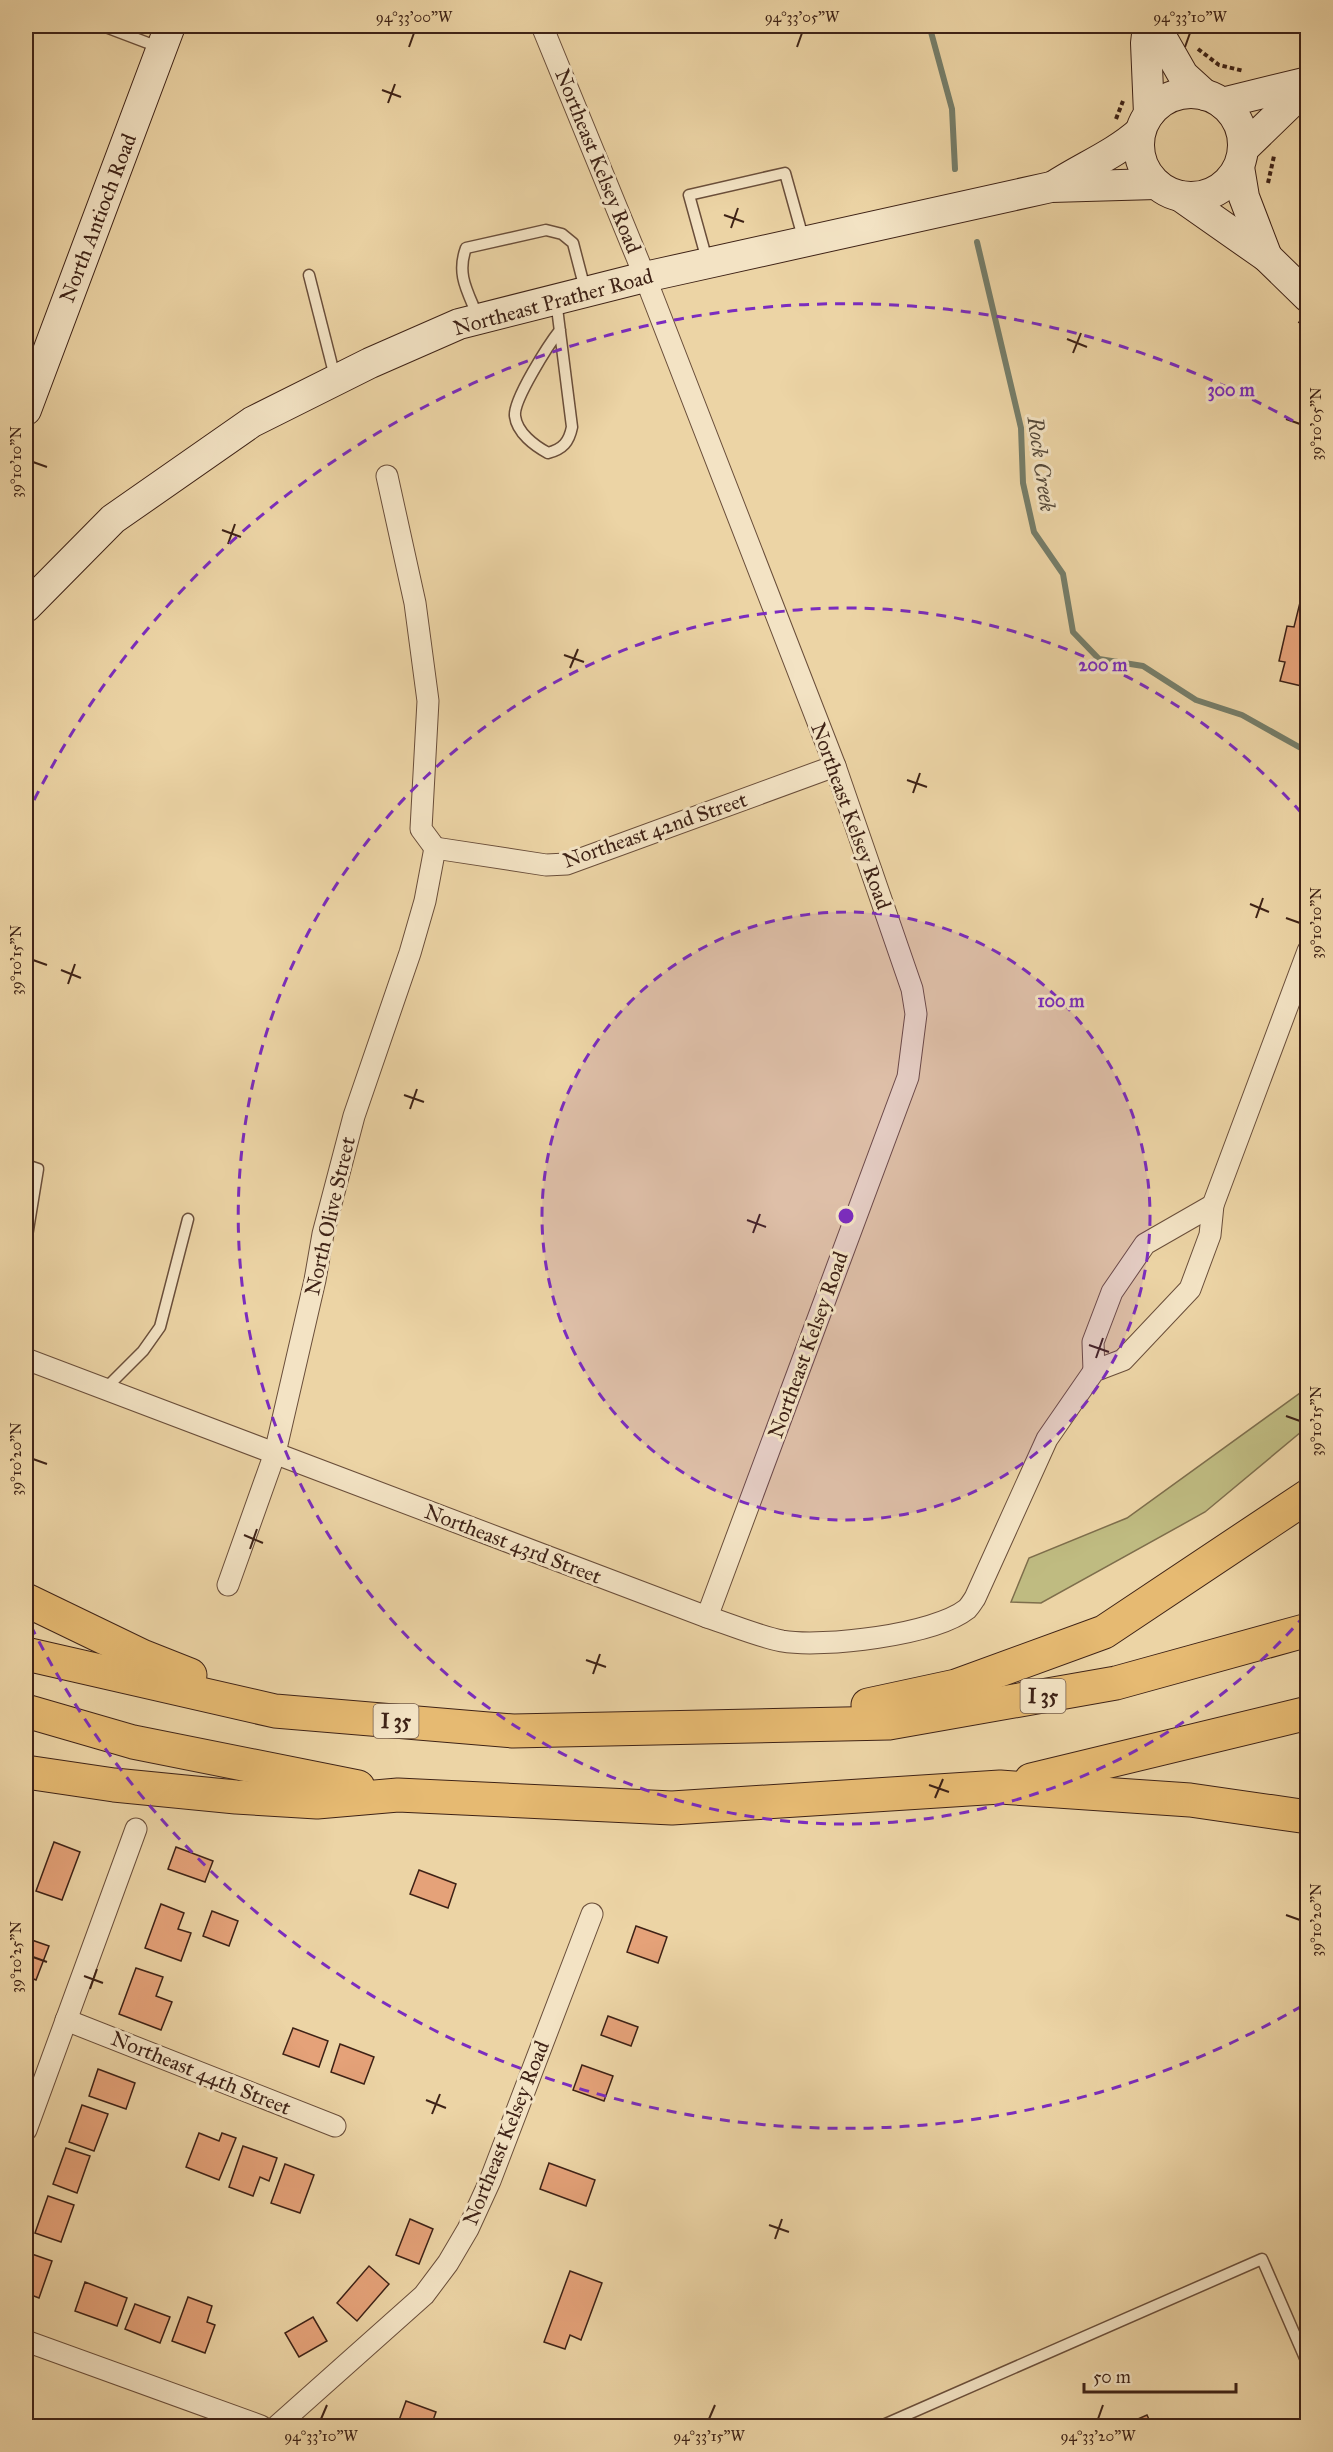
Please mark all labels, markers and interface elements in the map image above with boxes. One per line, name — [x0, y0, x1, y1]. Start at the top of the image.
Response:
text: 94°33'00"W — [376, 8, 453, 26]
text: 94°33'05"W — [765, 8, 840, 26]
text: 94°33'10"W — [1153, 8, 1227, 26]
street label: Northeast Kelsey Road — [549, 65, 647, 258]
street label: North Antioch Road — [54, 130, 142, 306]
street label: Northeast Prather Road — [450, 263, 656, 341]
text: 300 m — [1207, 379, 1255, 402]
text: 39°10'05"N — [1307, 387, 1325, 461]
water label: Rock Creek — [1021, 414, 1062, 514]
text: 39°10'10"N — [7, 426, 25, 498]
text: 200 m — [1079, 654, 1128, 676]
street label: Northeast Kelsey Road — [805, 719, 897, 913]
street label: Northeast 42nd Street — [560, 786, 751, 874]
text: 39°10'10"N — [1307, 887, 1325, 959]
text: 39°10'15"N — [7, 925, 25, 995]
text: 100 m — [1038, 990, 1085, 1012]
street label: North Olive Street — [299, 1134, 361, 1298]
centre of rings — [836, 1206, 856, 1226]
street label: Northeast Kelsey Road — [762, 1248, 854, 1442]
text: 39°10'15"N — [1307, 1386, 1325, 1456]
text: 39°10'20"N — [7, 1422, 25, 1496]
street label: Northeast 43rd Street — [421, 1498, 606, 1590]
road number: I 35 — [1020, 1679, 1066, 1713]
road number: I 35 — [374, 1704, 418, 1738]
text: 39°10'20"N — [1307, 1883, 1325, 1957]
text: 39°10'25"N — [7, 1921, 25, 1993]
street label: Northeast 44th Street — [107, 2025, 295, 2121]
street label: Northeast Kelsey Road — [457, 2036, 555, 2229]
scale bar — [1084, 2356, 1236, 2394]
text: 50 m — [1093, 2366, 1131, 2388]
text: 94°33'10"W — [284, 2427, 358, 2445]
text: 94°33'15"W — [673, 2427, 746, 2445]
text: 94°33'20"W — [1061, 2427, 1136, 2445]

